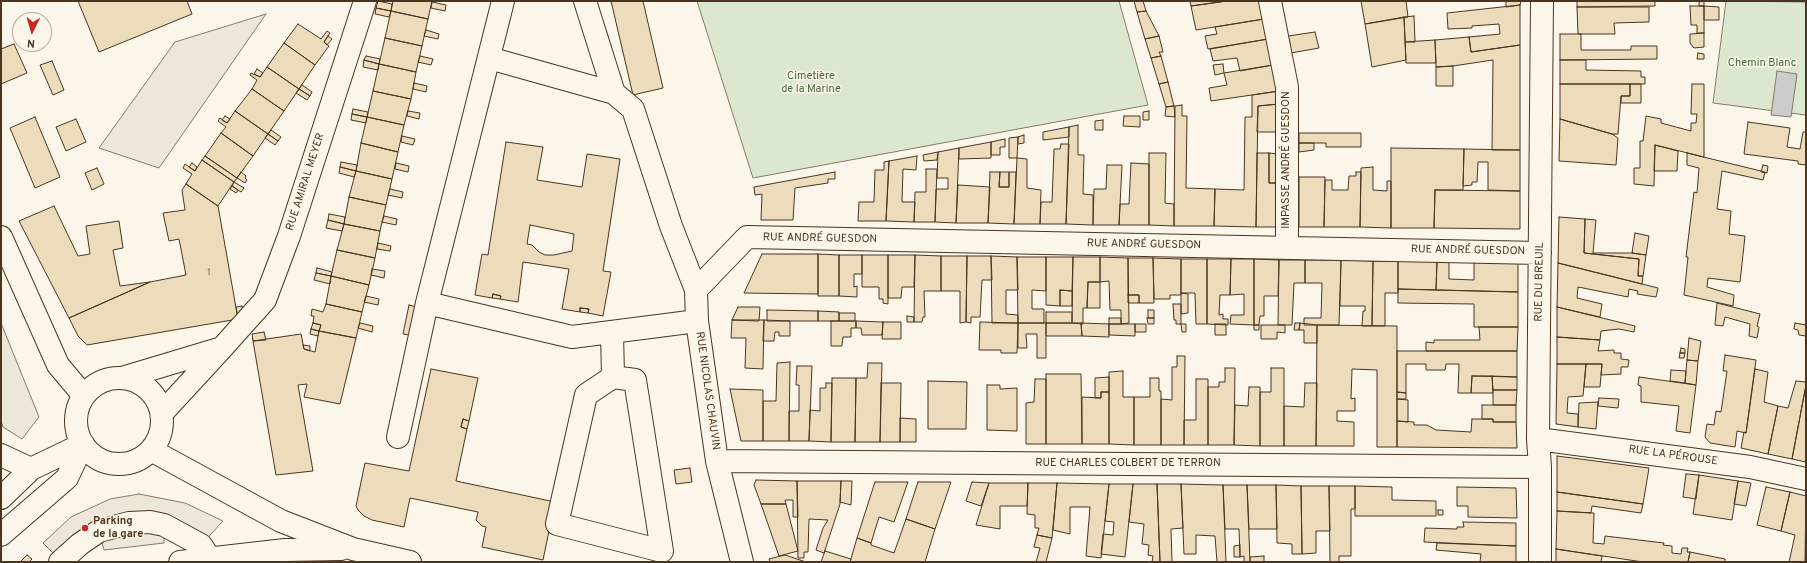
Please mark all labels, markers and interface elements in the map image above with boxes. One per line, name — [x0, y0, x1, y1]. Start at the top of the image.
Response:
north arrow — [12, 12, 52, 52]
text: N — [26, 36, 36, 50]
park label: Chemin Blanc — [1728, 57, 1796, 71]
park label: Cimetière de la Marine — [781, 70, 841, 96]
street label: IMPASSE ANDRÉ GUESDON — [1280, 91, 1294, 229]
street label: RUE AMIRAL MEYER — [284, 131, 328, 233]
street label: RUE ANDRÉ GUESDON — [763, 231, 877, 247]
street label: RUE ANDRÉ GUESDON — [1087, 237, 1201, 253]
street label: RUE DU BREUIL — [1533, 242, 1547, 322]
street label: RUE ANDRÉ GUESDON — [1411, 243, 1525, 259]
house number: 1 — [207, 268, 211, 278]
street label: RUE NICOLAS CHAUVIN — [692, 331, 722, 451]
street label: RUE LA PÉROUSE — [1628, 443, 1718, 469]
street label: RUE CHARLES COLBERT DE TERRON — [1035, 457, 1221, 471]
place label: Parking de la gare — [93, 515, 143, 541]
marker: Parking de la gare — [80, 523, 90, 533]

